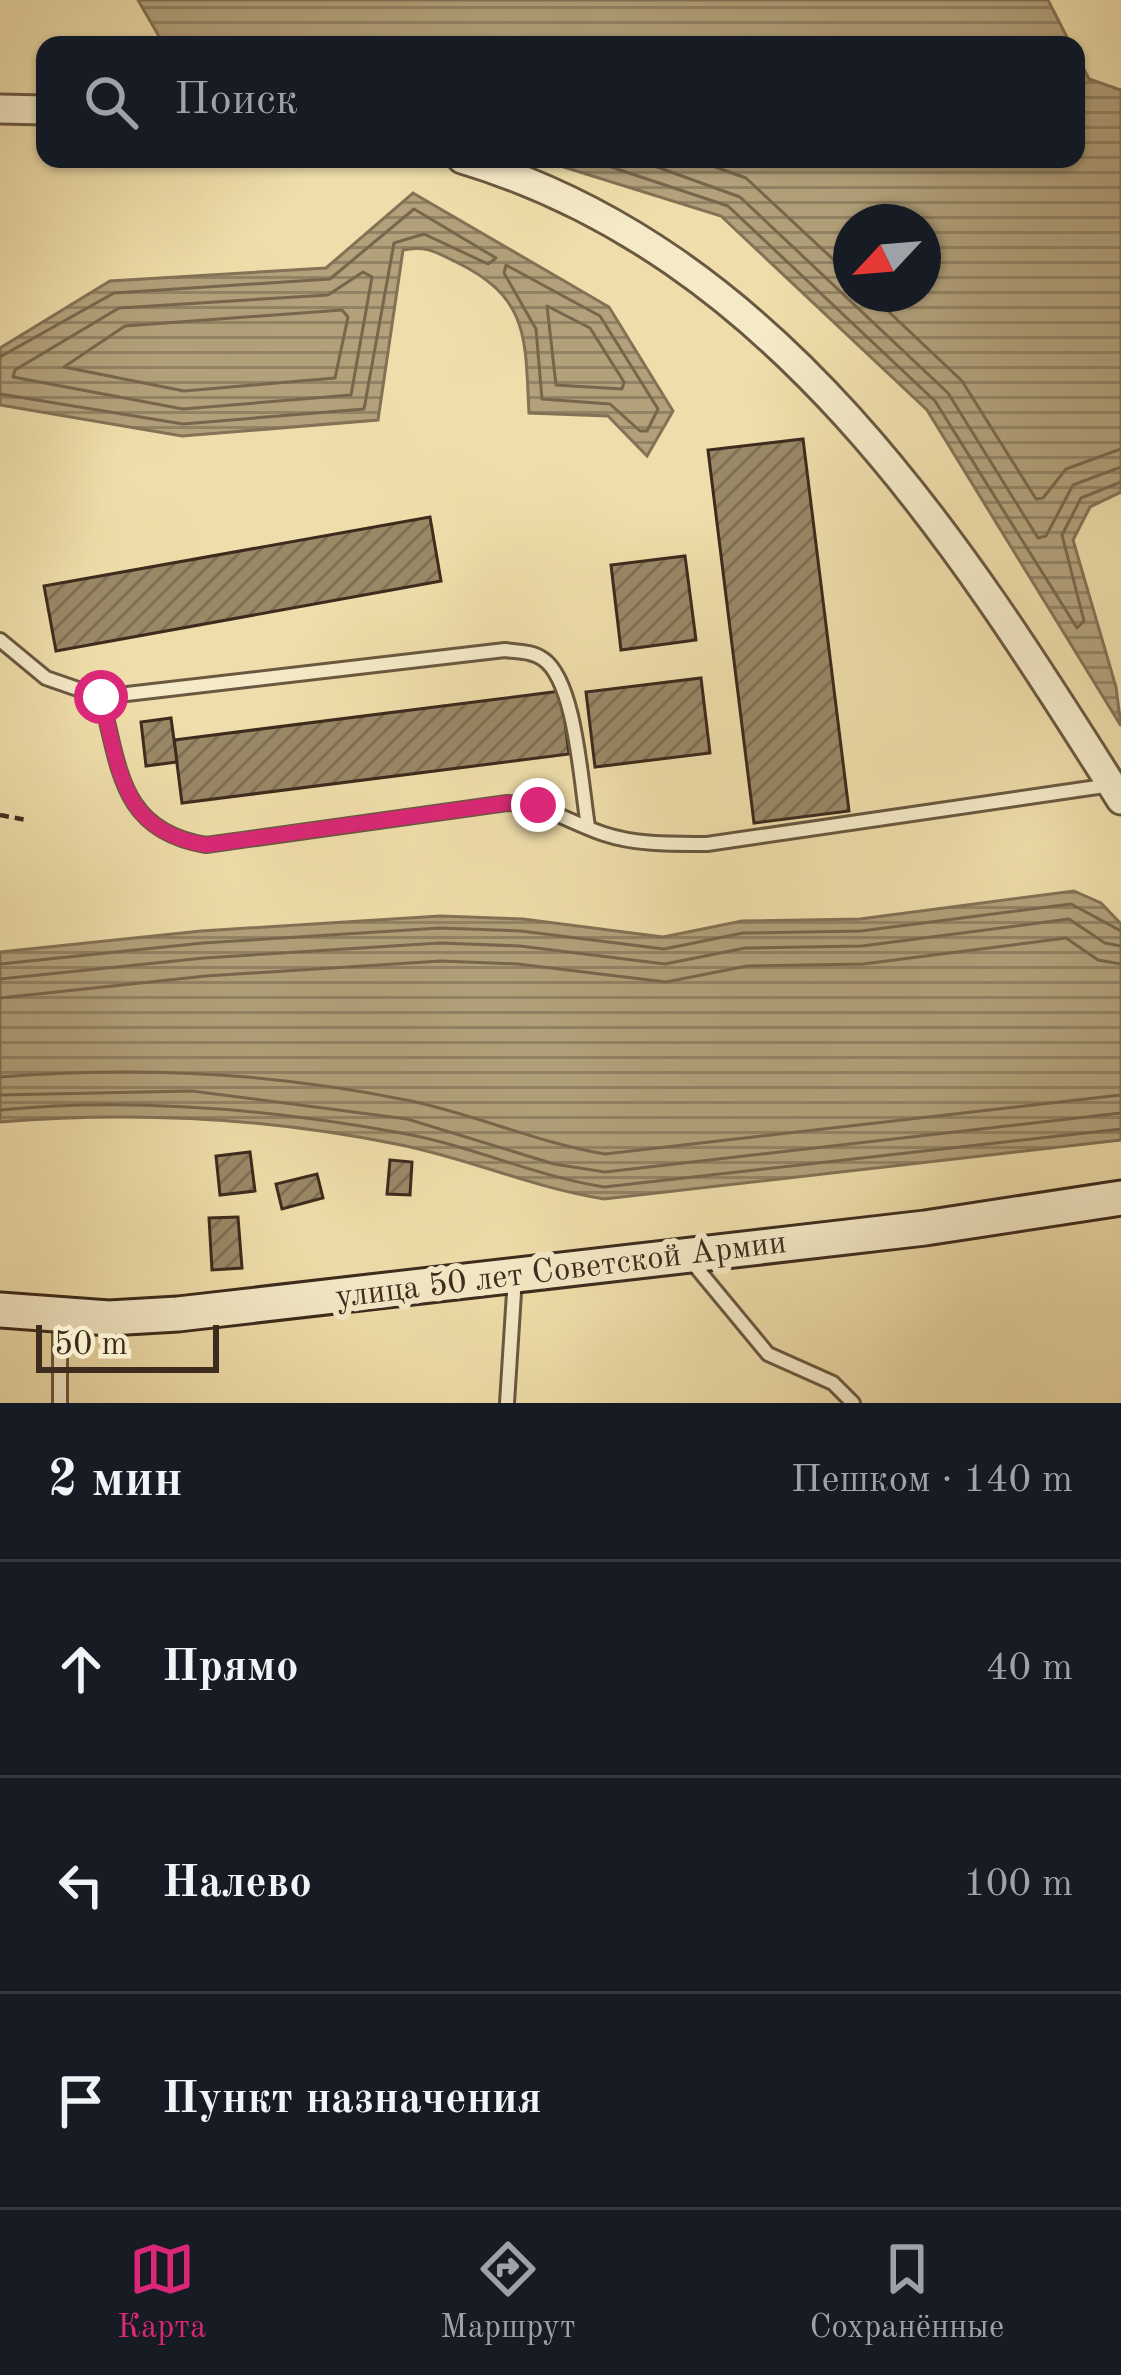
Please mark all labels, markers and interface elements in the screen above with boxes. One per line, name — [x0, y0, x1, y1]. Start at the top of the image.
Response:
search box — [36, 36, 1085, 168]
icon: search — [78, 69, 144, 135]
text: Поиск — [174, 79, 298, 124]
north arrow — [833, 204, 941, 312]
route start — [74, 670, 128, 724]
route end — [511, 778, 565, 832]
street label: улица 50 лет Советской Армии — [334, 1227, 788, 1315]
scale bar — [36, 1319, 219, 1372]
text: 50 m — [54, 1329, 128, 1362]
text: 2 мин — [48, 1456, 183, 1507]
text: Пешком · 140 m — [791, 1461, 1073, 1500]
icon: ahead — [48, 1636, 114, 1702]
text: Прямо — [162, 1646, 299, 1691]
text: 40 m — [986, 1649, 1073, 1688]
icon: left — [48, 1852, 114, 1918]
text: Налево — [162, 1862, 312, 1907]
text: 100 m — [963, 1865, 1073, 1904]
icon: arrive — [48, 2068, 114, 2134]
text: Пункт назначения — [162, 2078, 542, 2123]
tab: Карта — [117, 2236, 206, 2349]
tab: Маршрут — [440, 2236, 576, 2349]
tab: Сохранённые — [809, 2236, 1004, 2349]

